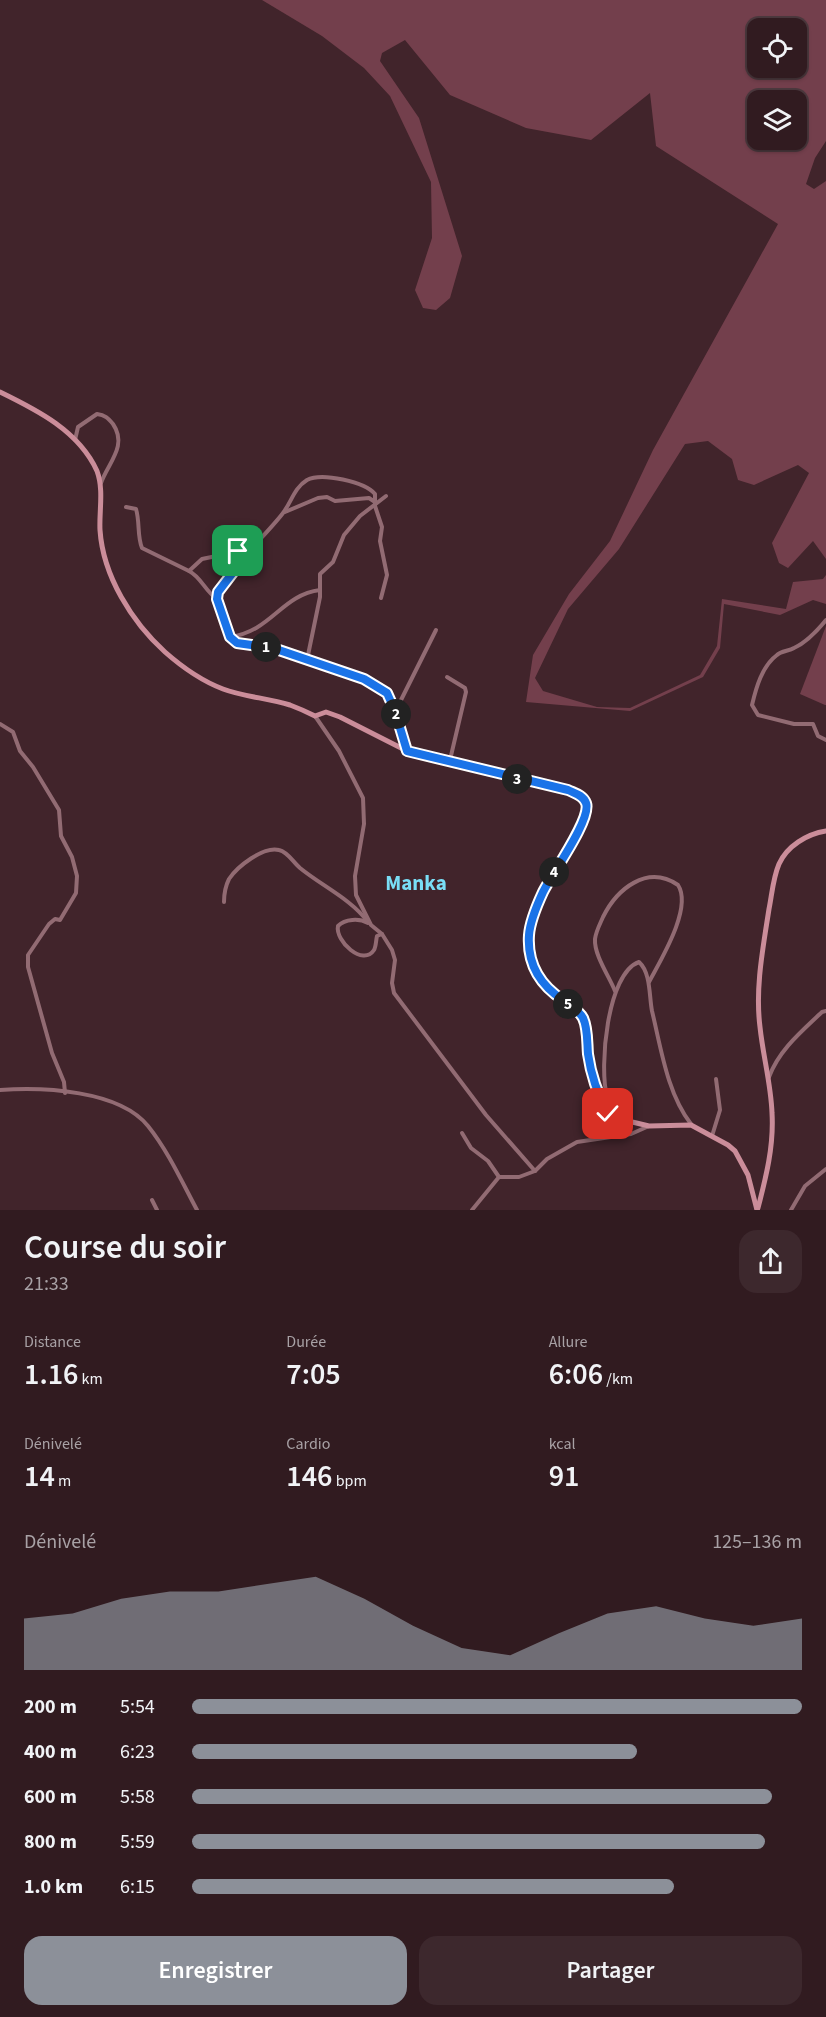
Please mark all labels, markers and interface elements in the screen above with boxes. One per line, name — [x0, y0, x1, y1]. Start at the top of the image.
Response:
map controls — [747, 18, 807, 150]
button: locate — [747, 18, 807, 78]
button: layers — [747, 90, 807, 150]
pin — [212, 525, 263, 576]
icon: arrive — [221, 534, 254, 567]
pin: 1 — [251, 632, 281, 662]
text: 1 — [262, 636, 270, 658]
pin: 2 — [381, 699, 411, 729]
text: 2 — [392, 703, 400, 725]
pin: 3 — [502, 764, 532, 794]
text: 3 — [513, 768, 521, 790]
pin: 4 — [539, 857, 569, 887]
text: 4 — [550, 861, 558, 883]
district label: Manka — [385, 868, 447, 898]
pin: 5 — [553, 989, 583, 1019]
text: 5 — [564, 993, 572, 1015]
pin — [582, 1088, 633, 1139]
icon: check — [591, 1097, 624, 1130]
text: Course du soir — [24, 1224, 226, 1271]
button: share — [739, 1230, 802, 1293]
text: 21:33 — [24, 1270, 69, 1298]
text: Distance — [24, 1331, 81, 1353]
text: Durée — [286, 1331, 326, 1353]
text: Allure — [549, 1331, 588, 1353]
text: 1.16 — [24, 1353, 78, 1396]
text: 7:05 — [286, 1353, 341, 1396]
text: 6:06 — [549, 1353, 603, 1396]
text: km — [78, 1368, 103, 1390]
text: /km — [603, 1368, 633, 1390]
text: Dénivelé — [24, 1433, 82, 1455]
text: Cardio — [286, 1433, 330, 1455]
text: kcal — [549, 1433, 576, 1455]
text: 14 — [24, 1455, 55, 1498]
text: 146 — [286, 1455, 333, 1498]
text: 91 — [549, 1455, 579, 1498]
text: m — [55, 1470, 71, 1492]
text: bpm — [333, 1470, 367, 1492]
text: Dénivelé — [24, 1528, 96, 1556]
text: 125–136 m — [712, 1528, 802, 1556]
text: 200 m — [24, 1693, 77, 1721]
text: 5:54 — [120, 1693, 155, 1721]
text: 400 m — [24, 1738, 77, 1766]
text: 6:23 — [120, 1738, 155, 1766]
text: 600 m — [24, 1783, 77, 1811]
text: 5:58 — [120, 1783, 155, 1811]
text: 800 m — [24, 1828, 77, 1856]
text: 5:59 — [120, 1828, 155, 1856]
text: 1.0 km — [24, 1873, 83, 1901]
text: 6:15 — [120, 1873, 155, 1901]
button: Enregistrer — [24, 1936, 407, 2005]
button: Partager — [419, 1936, 802, 2005]

